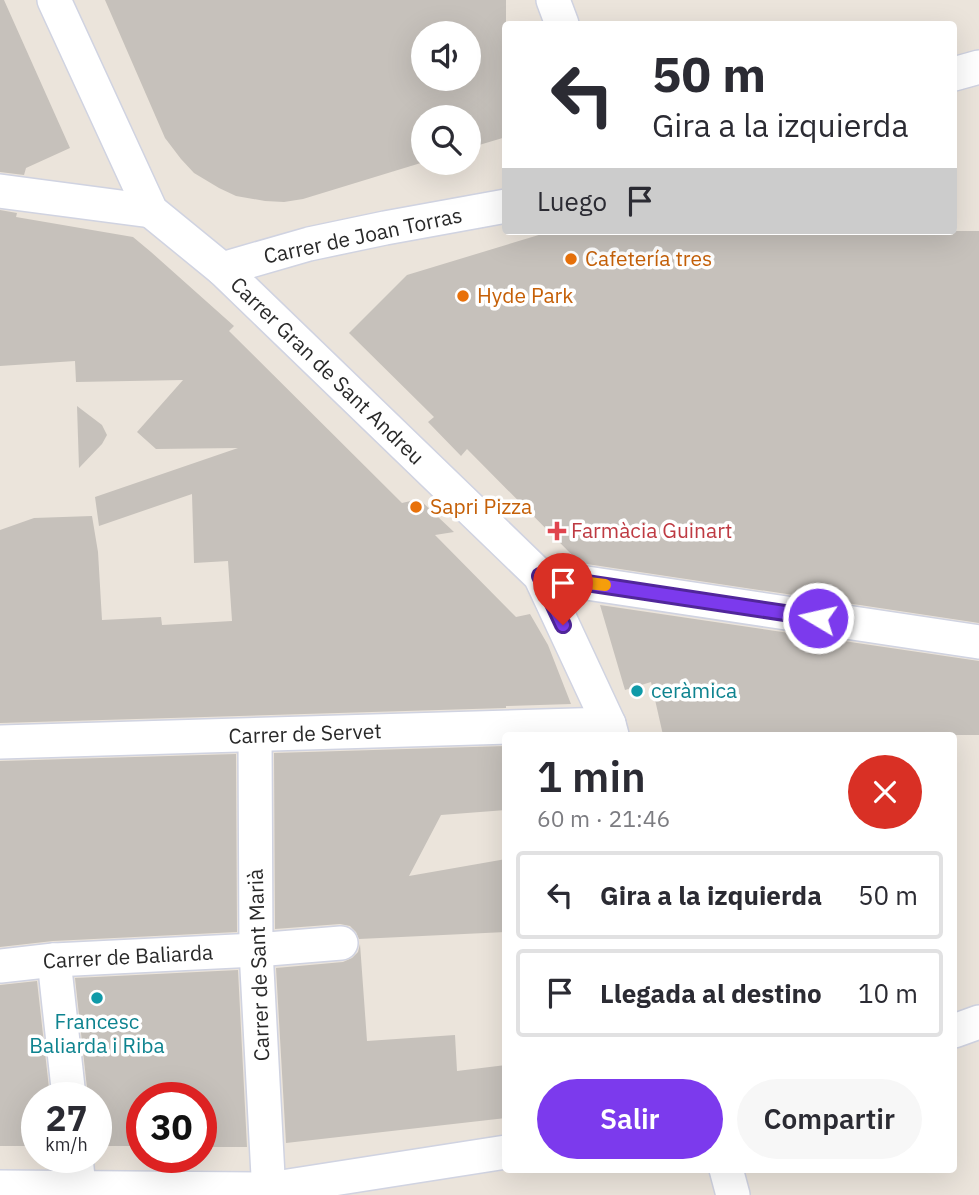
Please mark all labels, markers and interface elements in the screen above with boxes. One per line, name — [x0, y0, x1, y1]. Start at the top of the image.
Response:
map controls — [411, 21, 481, 175]
button: sound — [411, 21, 481, 91]
text: 50 m — [652, 42, 766, 105]
icon: left — [537, 49, 628, 140]
text: Gira a la izquierda — [652, 104, 909, 146]
button: search — [411, 105, 481, 175]
icon: arrive — [621, 182, 659, 220]
text: Luego — [537, 184, 607, 218]
street label: Carrer de Joan Torras — [261, 200, 465, 270]
place label: Cafetería tres — [585, 244, 712, 272]
marker: Cafetería tres — [563, 251, 579, 267]
street label: Carrer Gran de Sant Andreu — [225, 270, 431, 470]
place label: Hyde Park — [477, 281, 573, 309]
marker: Hyde Park — [455, 288, 471, 304]
place label: Sapri Pizza — [430, 492, 532, 520]
marker: Sapri Pizza — [408, 499, 424, 515]
place label: Farmàcia Guinart — [571, 516, 732, 544]
marker: Farmàcia Guinart — [549, 523, 565, 539]
pin — [533, 553, 593, 625]
icon: arrive — [544, 564, 582, 602]
position arrow — [781, 581, 855, 655]
place label: ceràmica — [651, 676, 737, 704]
marker: ceràmica — [629, 683, 645, 699]
street label: Carrer de Servet — [228, 716, 382, 750]
text: 1 min — [537, 749, 646, 804]
button: close — [848, 755, 922, 829]
text: 60 m · 21:46 — [537, 803, 670, 833]
street label: Carrer de Sant Marià — [241, 868, 275, 1062]
icon: left — [541, 876, 579, 914]
text: Gira a la izquierda — [600, 878, 822, 912]
text: 50 m — [858, 878, 918, 912]
street label: Carrer de Baliarda — [42, 938, 214, 974]
icon: arrive — [541, 974, 579, 1012]
text: Llegada al destino — [600, 976, 822, 1010]
text: 10 m — [858, 976, 918, 1010]
marker: Francesc Baliarda i Riba — [89, 990, 105, 1006]
place label: Francesc Baliarda i Riba — [29, 1007, 165, 1059]
button: Salir — [537, 1079, 723, 1159]
button: Compartir — [737, 1079, 922, 1159]
speed limit sign: 30 — [126, 1082, 217, 1173]
text: 27 — [45, 1095, 88, 1141]
text: km/h — [45, 1133, 88, 1156]

